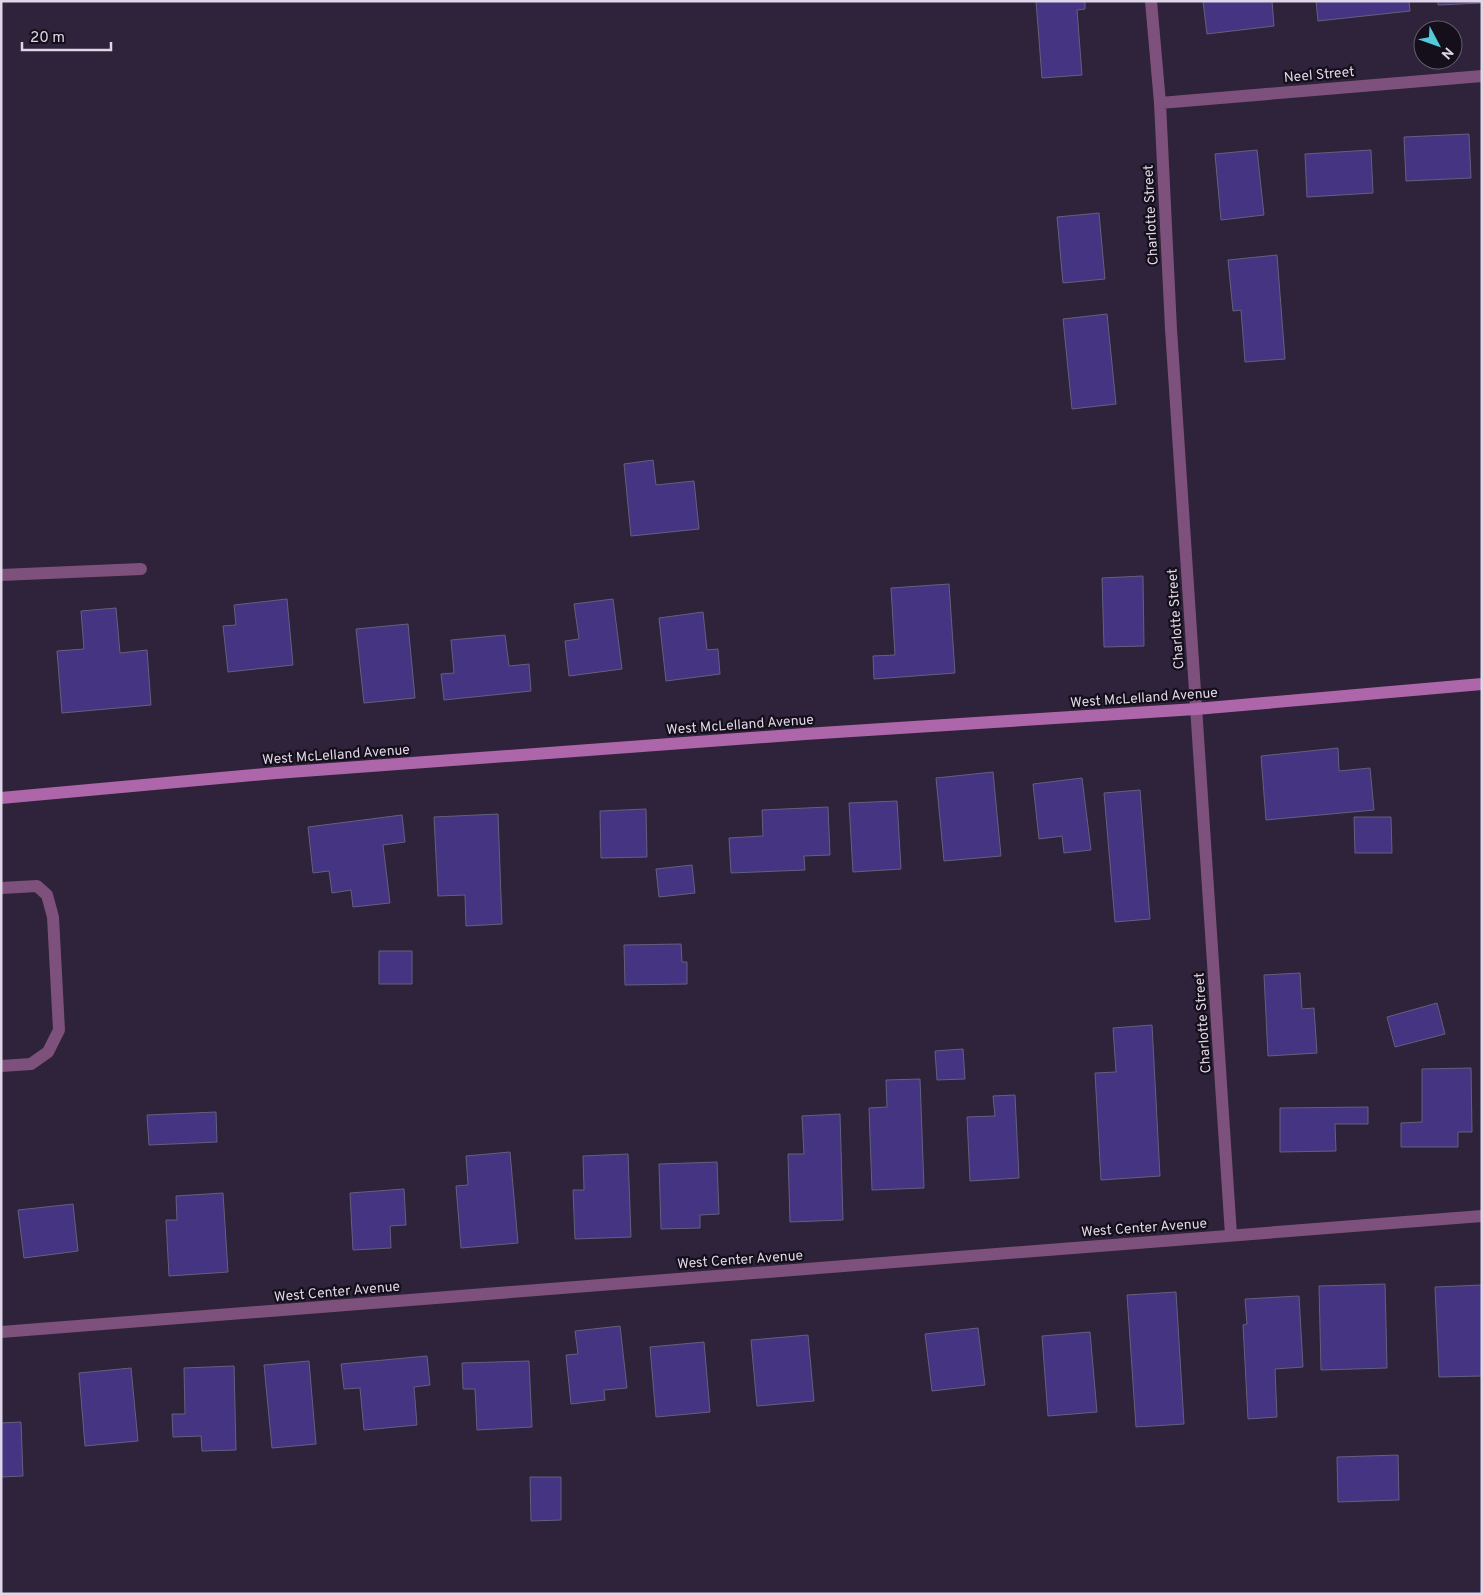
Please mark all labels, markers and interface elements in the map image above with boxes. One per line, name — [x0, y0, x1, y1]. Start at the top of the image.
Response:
scale bar — [22, 20, 111, 52]
north arrow — [1413, 20, 1463, 70]
text: 20 m — [30, 29, 65, 48]
text: N — [1437, 43, 1456, 62]
street label: Neel Street — [1283, 64, 1355, 87]
street label: Charlotte Street — [1140, 164, 1163, 266]
street label: Charlotte Street — [1164, 568, 1188, 670]
street label: West McLelland Avenue — [1070, 685, 1218, 712]
street label: West McLelland Avenue — [666, 712, 814, 739]
street label: West McLelland Avenue — [262, 742, 410, 769]
street label: Charlotte Street — [1191, 972, 1215, 1074]
street label: West Center Avenue — [1081, 1216, 1208, 1241]
street label: West Center Avenue — [677, 1248, 804, 1273]
street label: West Center Avenue — [274, 1279, 401, 1306]

